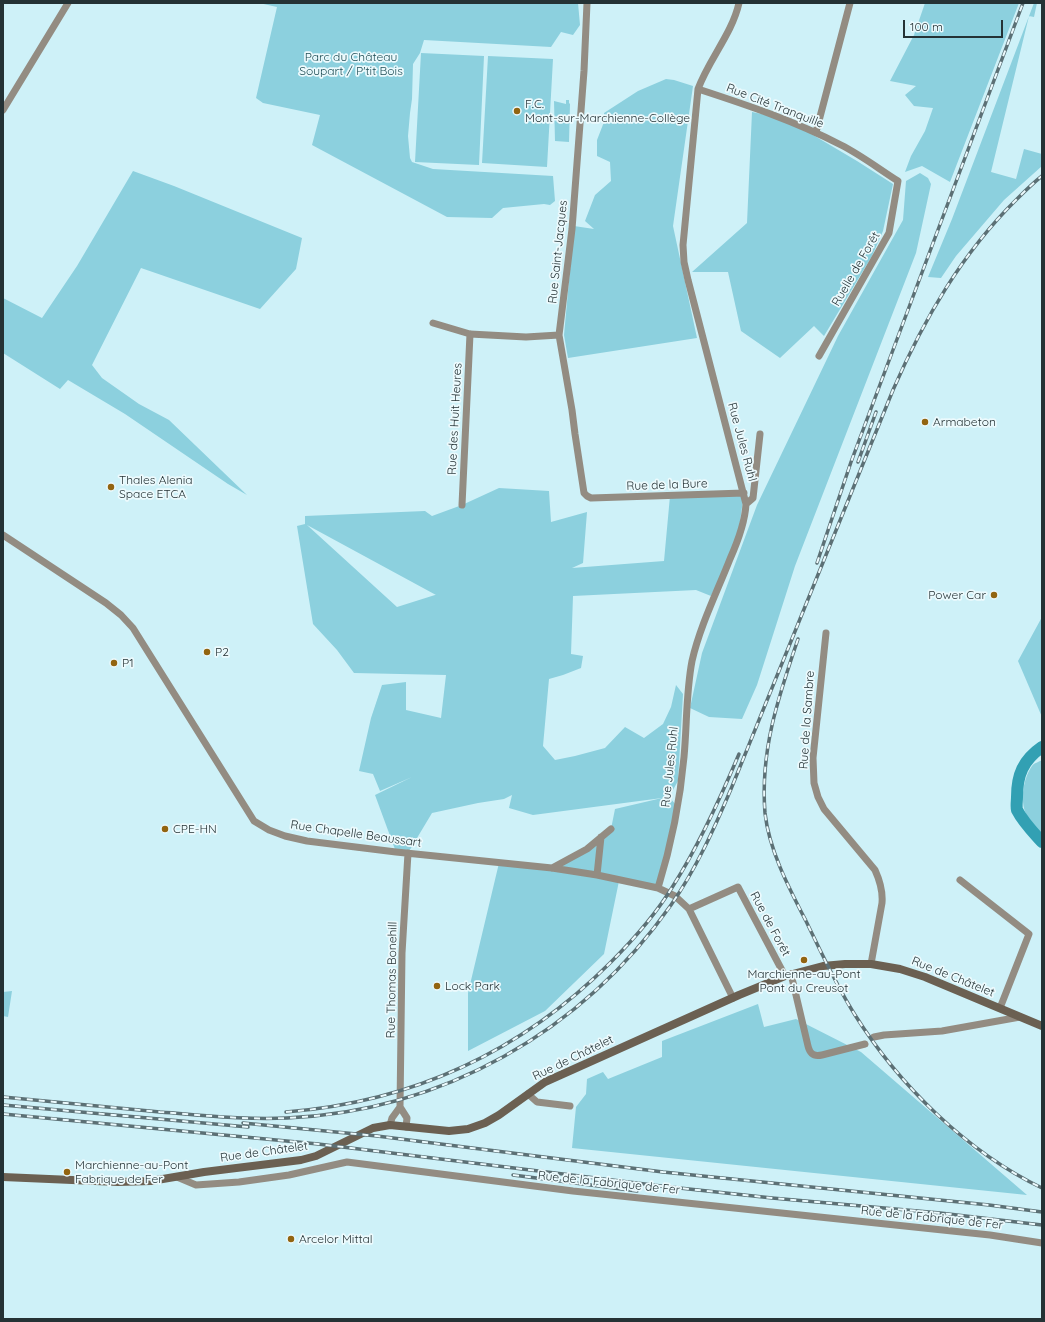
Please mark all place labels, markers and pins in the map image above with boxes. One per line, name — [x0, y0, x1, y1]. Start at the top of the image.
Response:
place label: F.C. Mont-sur-Marchienne-Collège — [525, 97, 690, 125]
marker: F.C. Mont-sur-Marchienne-Collège — [512, 106, 522, 116]
place label: Armabeton — [933, 415, 996, 429]
marker: Armabeton — [920, 417, 930, 427]
place label: Thales Alenia Space ETCA — [119, 473, 193, 501]
marker: Thales Alenia Space ETCA — [106, 482, 116, 492]
place label: Power Car — [928, 588, 986, 602]
marker: Power Car — [989, 590, 999, 600]
place label: P2 — [215, 645, 229, 659]
marker: P2 — [202, 647, 212, 657]
place label: P1 — [122, 656, 134, 670]
marker: P1 — [109, 658, 119, 668]
place label: CPE-HN — [173, 822, 217, 836]
marker: CPE-HN — [160, 824, 170, 834]
marker: Marchienne-au-Pont Pont du Creusot — [799, 955, 809, 965]
place label: Marchienne-au-Pont Pont du Creusot — [747, 967, 861, 995]
place label: Lock Park — [445, 979, 500, 993]
marker: Lock Park — [432, 981, 442, 991]
place label: Marchienne-au-Pont Fabrique de Fer — [75, 1158, 188, 1186]
marker: Marchienne-au-Pont Fabrique de Fer — [62, 1167, 72, 1177]
place label: Arcelor Mittal — [299, 1232, 373, 1246]
marker: Arcelor Mittal — [286, 1234, 296, 1244]

